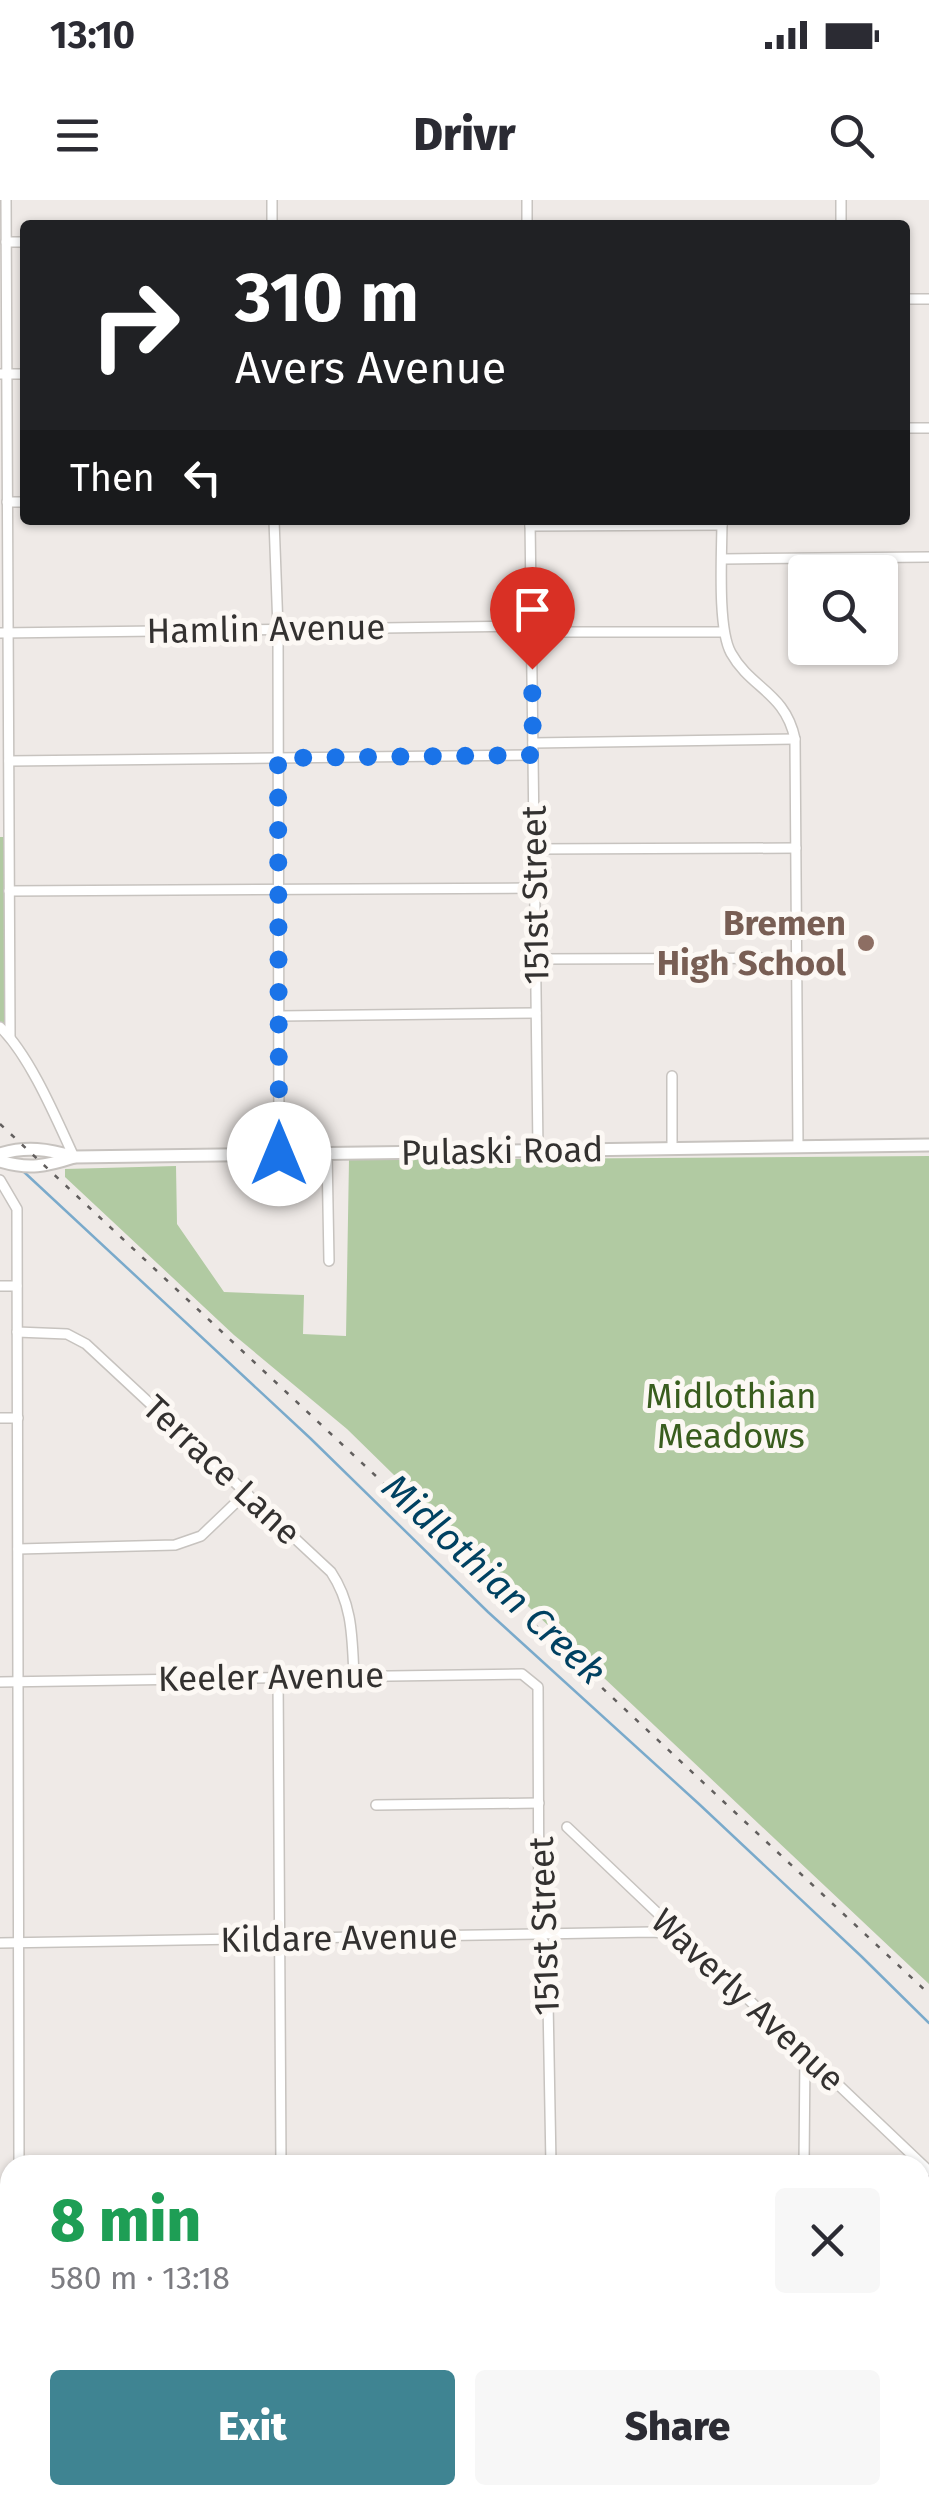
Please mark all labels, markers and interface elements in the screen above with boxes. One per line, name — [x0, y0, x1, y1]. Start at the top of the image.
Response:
text: 13:10 — [50, 12, 135, 58]
icon: menu — [50, 108, 105, 163]
text: Drivr — [414, 108, 515, 162]
icon: search — [824, 108, 879, 163]
text: 310 m — [235, 256, 419, 340]
icon: right — [70, 260, 200, 390]
text: Avers Avenue — [235, 341, 506, 395]
icon: left — [175, 450, 230, 505]
text: Then — [70, 455, 155, 501]
map controls — [788, 555, 898, 665]
button: search — [788, 555, 898, 665]
pin — [490, 567, 575, 670]
icon: arrive — [505, 582, 560, 637]
street label: Hamlin Avenue — [146, 606, 386, 652]
street label: 151st Street — [512, 805, 558, 985]
place label: Bremen High School — [657, 902, 847, 984]
marker: Bremen High School — [855, 932, 877, 954]
position arrow — [227, 1102, 331, 1206]
street label: Pulaski Road — [400, 1128, 604, 1174]
park label: Midlothian Meadows — [645, 1375, 817, 1457]
street label: Terrace Lane — [134, 1386, 310, 1554]
water label: Midlothian Creek — [373, 1464, 615, 1694]
street label: Keeler Avenue — [157, 1654, 385, 1700]
street label: 151st Street — [520, 1835, 568, 2016]
street label: Waverly Avenue — [643, 1900, 853, 2100]
street label: Kildare Avenue — [220, 1915, 458, 1961]
text: 8 min — [50, 2185, 201, 2257]
button: close — [775, 2188, 880, 2293]
text: 580 m · 13:18 — [50, 2259, 230, 2297]
button: Exit — [50, 2370, 455, 2485]
button: Share — [475, 2370, 880, 2485]

